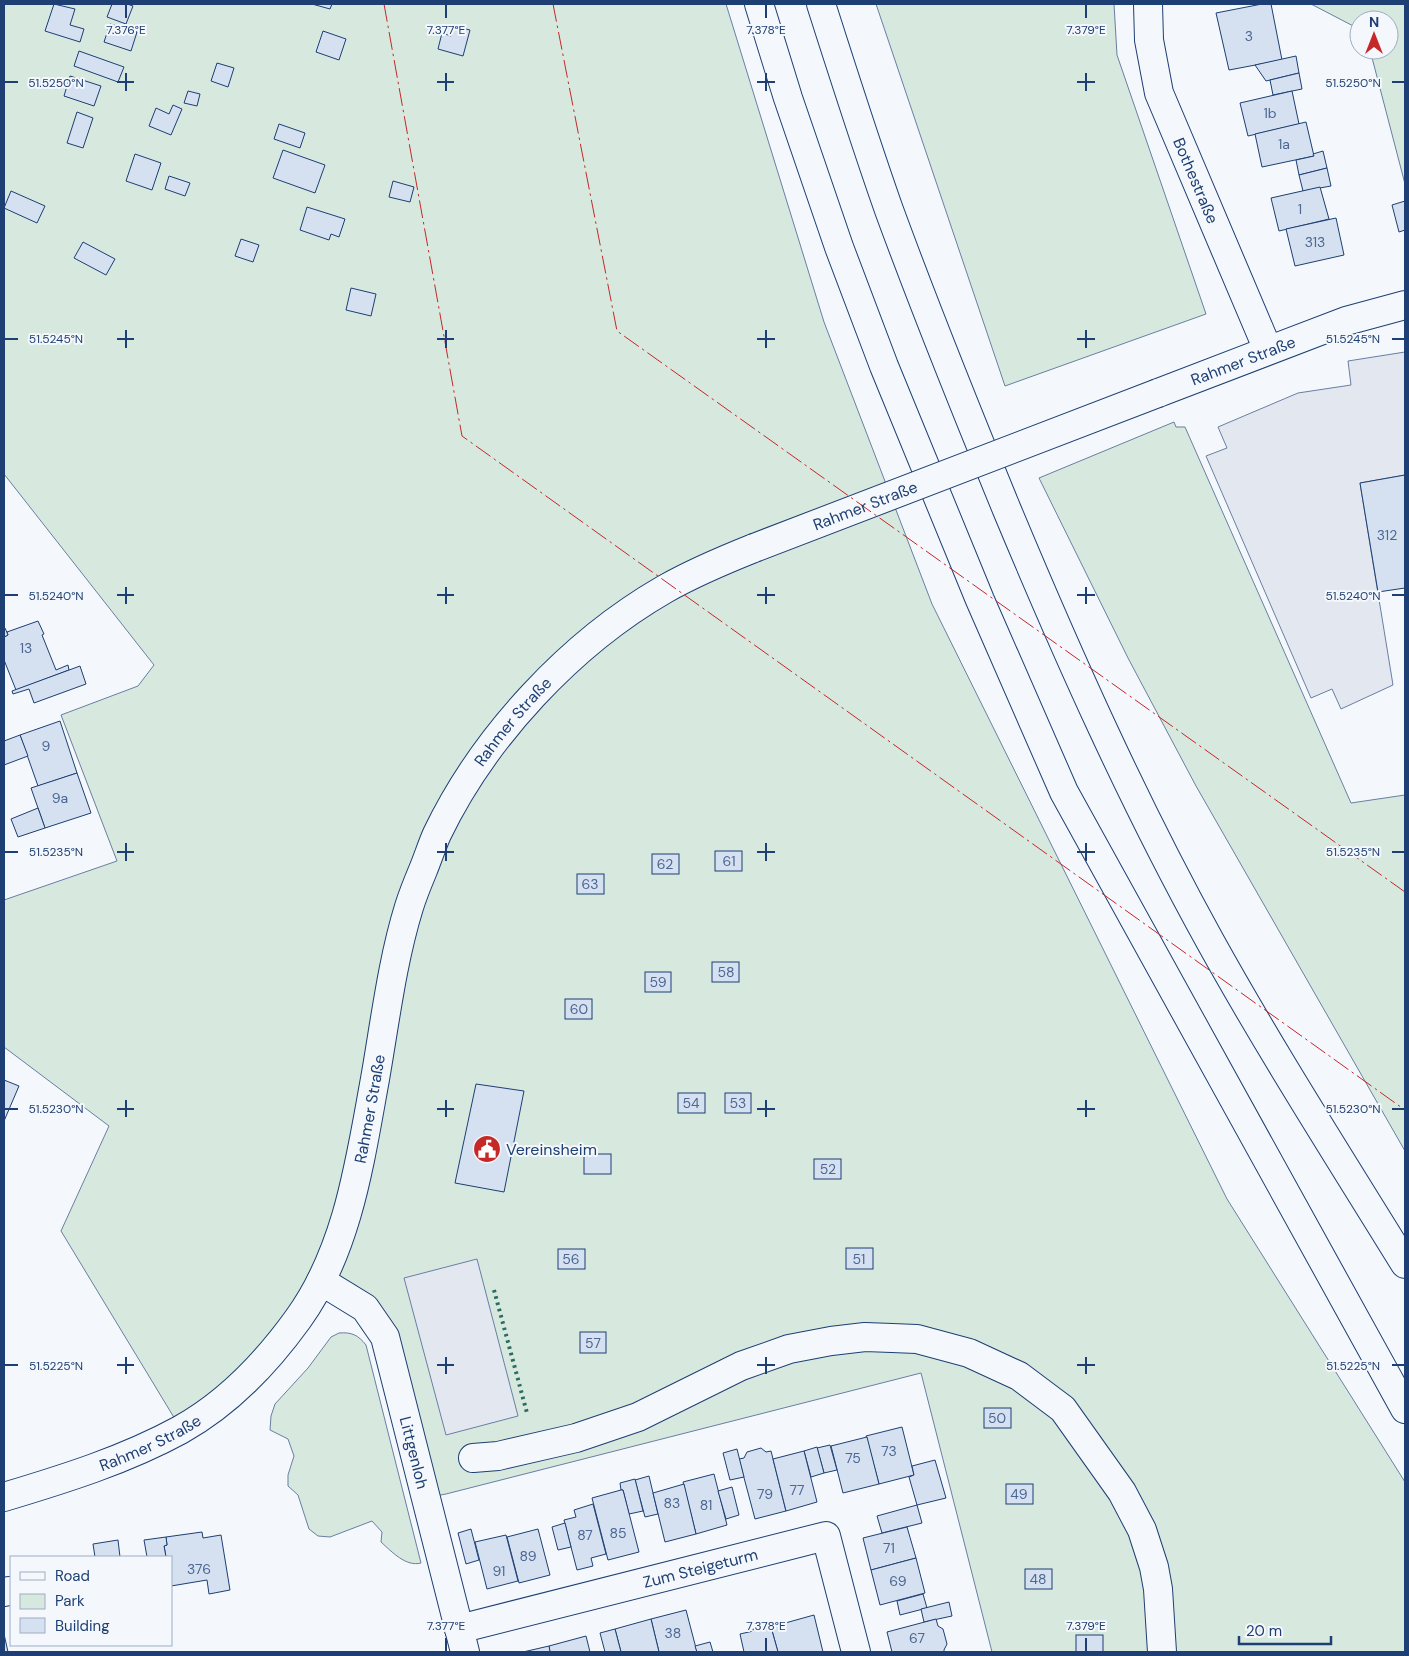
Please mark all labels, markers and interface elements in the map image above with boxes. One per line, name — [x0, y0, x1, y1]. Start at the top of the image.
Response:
north arrow — [1349, 10, 1399, 60]
text: N — [1369, 13, 1379, 31]
text: 7.376°E — [106, 22, 146, 38]
text: 7.377°E — [427, 22, 466, 38]
text: 7.378°E — [746, 22, 786, 38]
text: 7.379°E — [1066, 22, 1106, 38]
house number: 3 — [1245, 27, 1253, 45]
text: 51.5250°N — [28, 75, 84, 91]
text: 51.5250°N — [1325, 75, 1381, 91]
house number: 1b — [1263, 104, 1277, 122]
street label: Bothestraße — [1169, 134, 1224, 227]
house number: 1a — [1278, 135, 1290, 153]
house number: 1 — [1298, 200, 1302, 218]
house number: 313 — [1305, 233, 1325, 251]
text: 51.5245°N — [29, 331, 83, 347]
street label: Rahmer Straße — [1188, 331, 1298, 390]
text: 51.5245°N — [1326, 331, 1380, 347]
street label: Rahmer Straße — [810, 476, 920, 535]
house number: 312 — [1377, 526, 1397, 544]
text: 51.5240°N — [28, 588, 84, 604]
text: 51.5240°N — [1325, 588, 1381, 604]
house number: 13 — [20, 639, 32, 657]
street label: Rahmer Straße — [469, 672, 556, 770]
house number: 9 — [42, 737, 51, 755]
house number: 9a — [52, 789, 68, 807]
text: 51.5235°N — [29, 844, 83, 860]
text: 51.5235°N — [1326, 844, 1380, 860]
house number: 61 — [722, 852, 736, 870]
house number: 62 — [657, 855, 673, 873]
house number: 63 — [581, 875, 599, 893]
house number: 58 — [717, 963, 735, 981]
house number: 59 — [650, 973, 667, 991]
house number: 60 — [570, 1000, 588, 1018]
street label: Rahmer Straße — [349, 1053, 389, 1165]
house number: 54 — [682, 1094, 700, 1112]
house number: 53 — [730, 1094, 746, 1112]
text: 51.5230°N — [28, 1101, 84, 1117]
text: 51.5230°N — [1325, 1101, 1381, 1117]
public building icon: Vereinsheim — [472, 1134, 502, 1164]
place label: Vereinsheim — [506, 1139, 597, 1160]
house number: 52 — [820, 1160, 836, 1178]
house number: 56 — [562, 1250, 580, 1268]
house number: 51 — [853, 1250, 865, 1268]
house number: 57 — [585, 1334, 601, 1352]
text: 51.5225°N — [29, 1358, 83, 1374]
text: 51.5225°N — [1326, 1358, 1380, 1374]
street label: Rahmer Straße — [96, 1409, 205, 1476]
house number: 50 — [988, 1409, 1006, 1427]
street label: Littgenloh — [395, 1414, 434, 1491]
house number: 73 — [881, 1442, 897, 1460]
house number: 75 — [845, 1449, 861, 1467]
house number: 77 — [790, 1481, 804, 1499]
house number: 79 — [757, 1485, 773, 1503]
house number: 49 — [1010, 1485, 1028, 1503]
house number: 83 — [664, 1494, 680, 1512]
house number: 81 — [700, 1496, 712, 1514]
house number: 85 — [609, 1524, 627, 1542]
house number: 87 — [577, 1526, 593, 1544]
house number: 71 — [883, 1539, 895, 1557]
street label: Zum Steigeturm — [641, 1543, 760, 1592]
house number: 89 — [520, 1547, 537, 1565]
legend — [10, 1556, 172, 1646]
house number: 376 — [187, 1560, 211, 1578]
house number: 91 — [493, 1562, 505, 1580]
text: Road — [55, 1566, 90, 1586]
house number: 48 — [1029, 1570, 1047, 1588]
house number: 69 — [889, 1572, 907, 1590]
text: Park — [55, 1591, 85, 1611]
scale bar — [1239, 1614, 1332, 1646]
text: Building — [55, 1616, 110, 1636]
text: 7.377°E — [427, 1618, 466, 1634]
text: 7.378°E — [746, 1618, 786, 1634]
text: 7.379°E — [1066, 1618, 1106, 1634]
text: 20 m — [1246, 1621, 1282, 1641]
house number: 38 — [665, 1624, 681, 1642]
house number: 67 — [909, 1629, 925, 1647]

